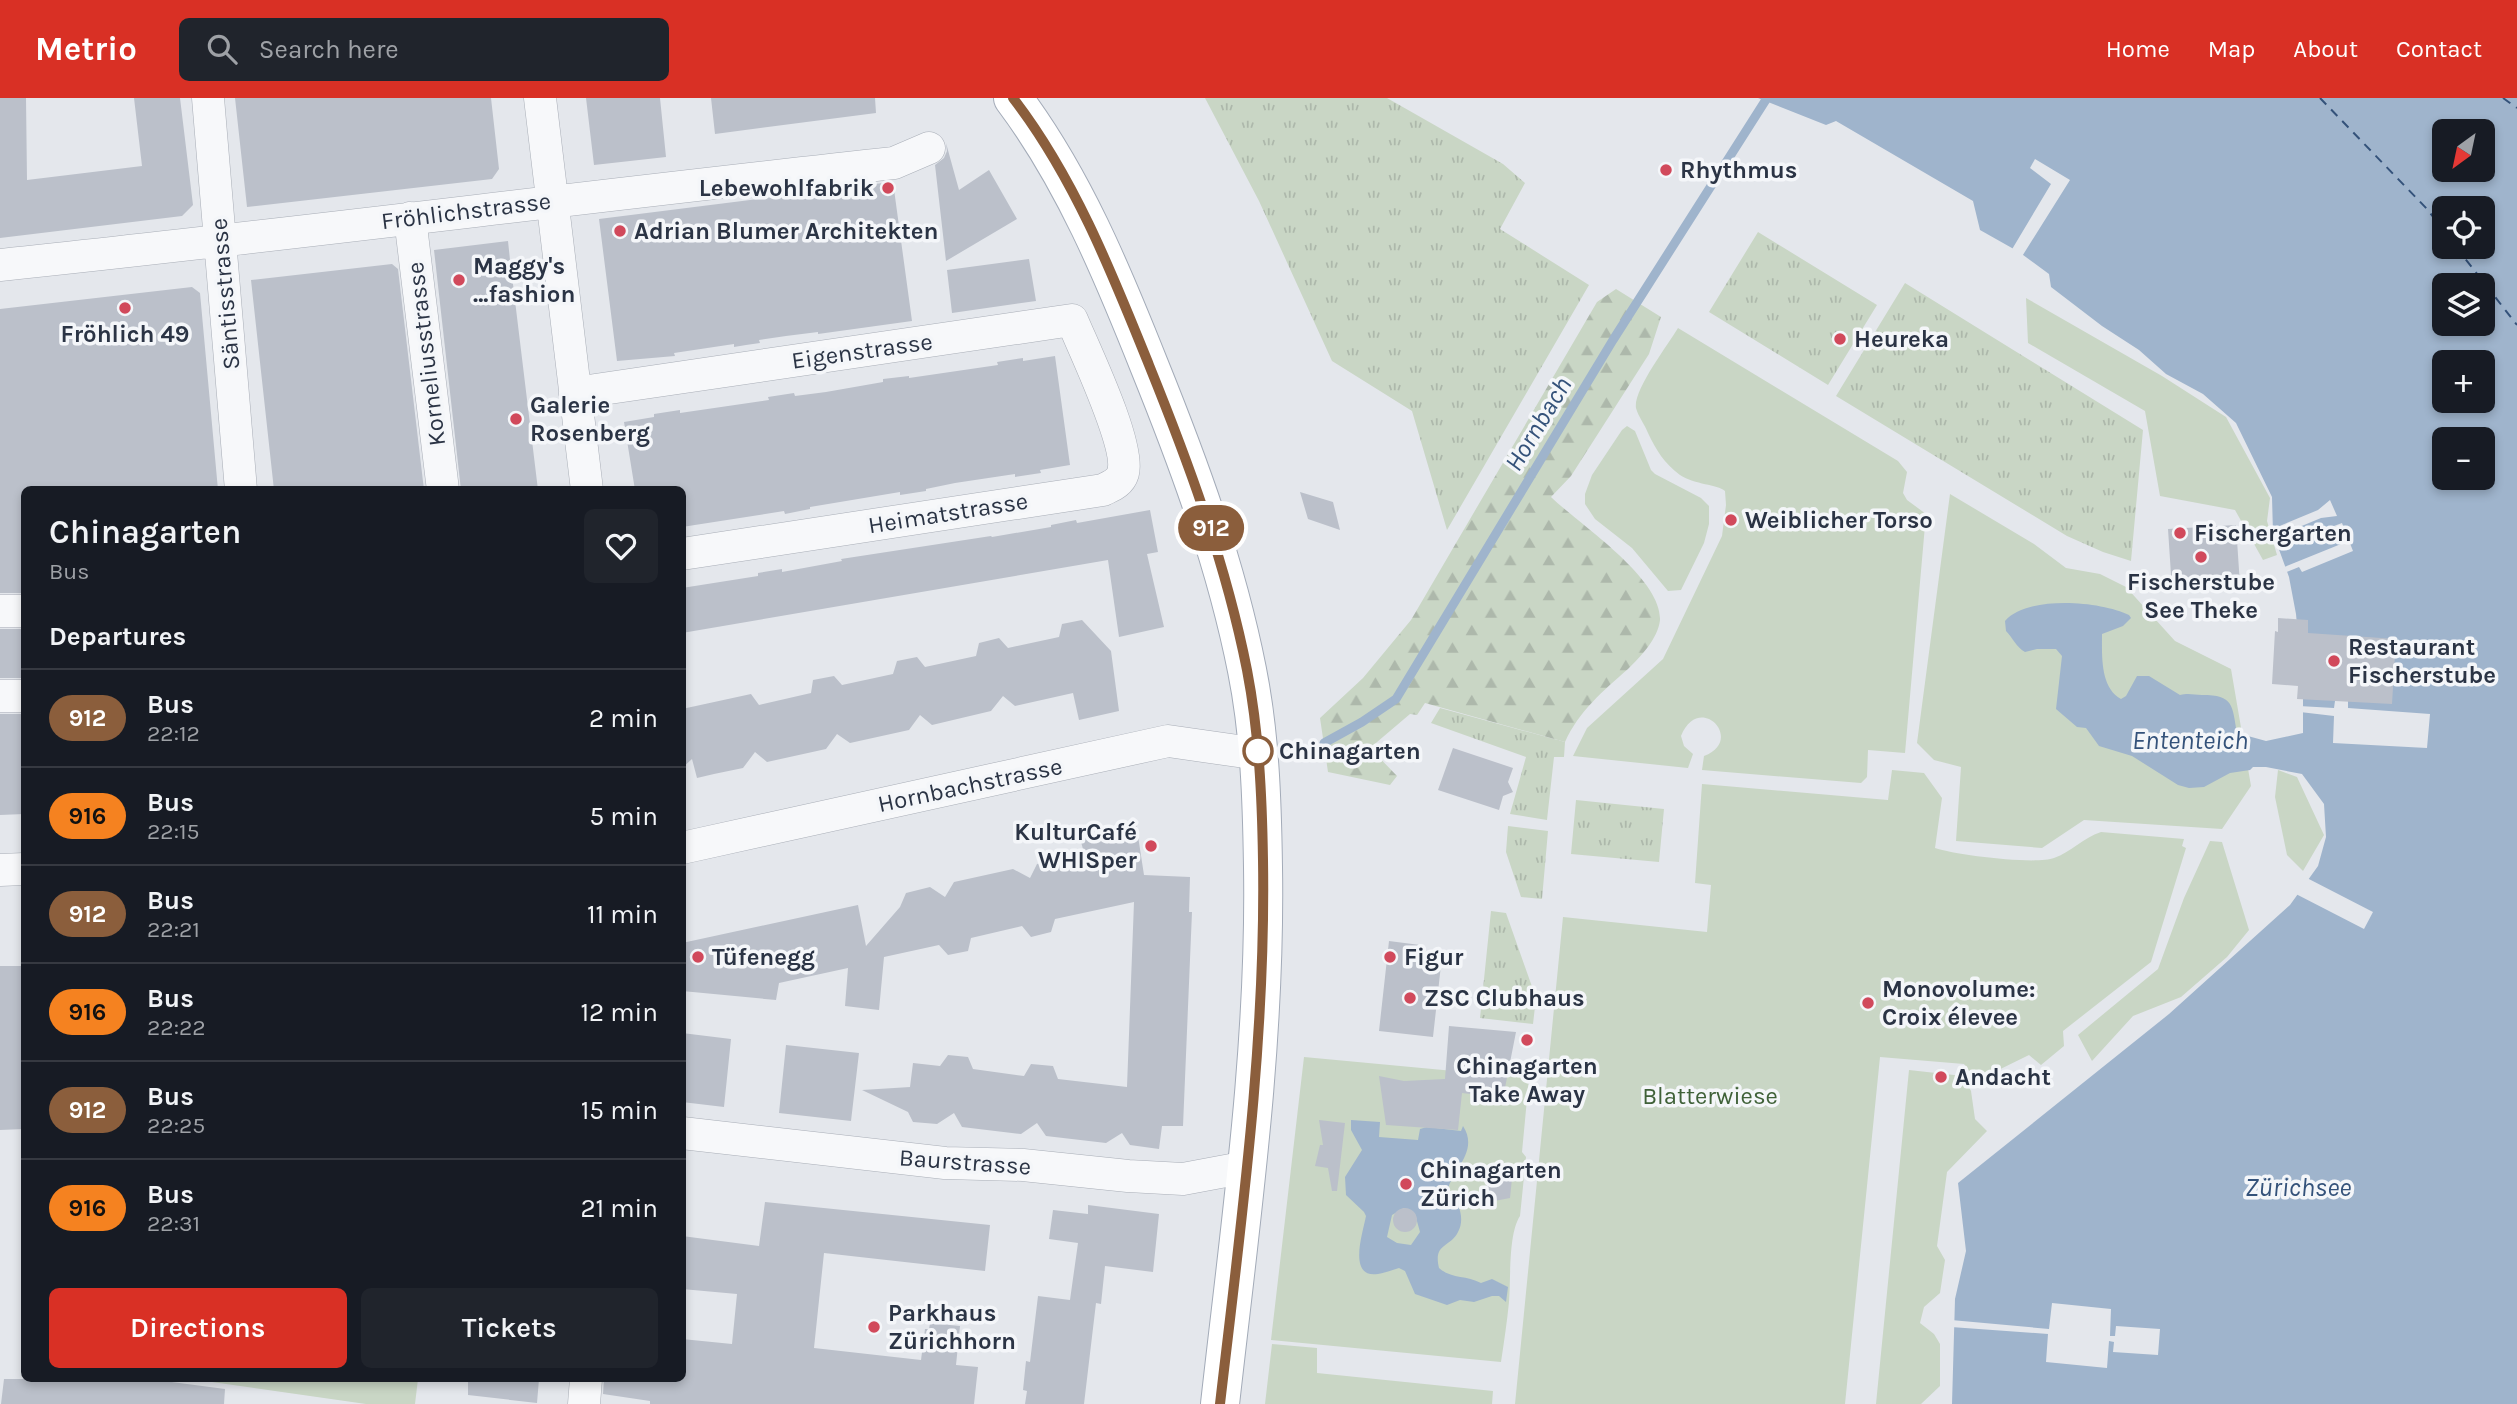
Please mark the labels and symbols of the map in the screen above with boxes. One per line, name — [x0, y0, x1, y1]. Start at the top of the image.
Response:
north arrow — [2432, 119, 2496, 182]
place label: Rhythmus — [1680, 156, 1797, 184]
marker: Rhythmus — [1658, 162, 1674, 178]
place label: Lebewohlfabrik — [699, 174, 874, 202]
marker: Lebewohlfabrik — [880, 180, 896, 196]
street label: Fröhlichstrasse — [380, 187, 552, 235]
street label: Säntisstrasse — [204, 217, 246, 371]
place label: Adrian Blumer Architekten — [634, 217, 939, 245]
marker: Adrian Blumer Architekten — [612, 223, 628, 239]
place label: Maggy's ...fashion — [473, 252, 575, 308]
street label: Korneliusstrasse — [401, 260, 451, 448]
marker: Maggy's ...fashion — [451, 272, 467, 288]
marker: Fröhlich 49 — [117, 300, 133, 316]
place label: Fröhlich 49 — [61, 320, 189, 348]
place label: Heureka — [1854, 325, 1949, 353]
street label: Eigenstrasse — [790, 327, 934, 375]
marker: Heureka — [1832, 331, 1848, 347]
water label: Hornbach — [1498, 371, 1578, 477]
place label: Galerie Rosenberg — [530, 391, 650, 447]
marker: Galerie Rosenberg — [508, 411, 524, 427]
street label: Heimatstrasse — [866, 487, 1030, 539]
line badge: 912 — [1171, 505, 1251, 551]
place label: Weiblicher Torso — [1745, 506, 1933, 534]
marker: Weiblicher Torso — [1723, 512, 1739, 528]
place label: Fischergarten — [2194, 519, 2352, 547]
marker: Fischergarten — [2172, 525, 2188, 541]
marker: Fischerstube See Theke — [2193, 549, 2209, 565]
place label: Fischerstube See Theke — [2127, 568, 2275, 624]
place label: Restaurant Fischerstube — [2348, 633, 2496, 689]
marker: Restaurant Fischerstube — [2326, 653, 2342, 669]
water label: Ententeich — [2132, 725, 2248, 756]
marker: Chinagarten — [1243, 736, 1273, 766]
place label: Chinagarten — [1279, 737, 1421, 765]
street label: Hornbachstrasse — [875, 752, 1065, 818]
place label: KulturCafé WHISper — [1014, 818, 1138, 874]
marker: KulturCafé WHISper — [1143, 838, 1159, 854]
place label: Tüfenegg — [712, 943, 815, 971]
place label: Figur — [1404, 943, 1464, 971]
marker: Tüfenegg — [690, 949, 706, 965]
marker: Figur — [1382, 949, 1398, 965]
place label: Monovolume: Croix élevee — [1882, 975, 2035, 1031]
place label: ZSC Clubhaus — [1424, 984, 1585, 1012]
marker: ZSC Clubhaus — [1402, 990, 1418, 1006]
marker: Monovolume: Croix élevee — [1860, 995, 1876, 1011]
marker: Chinagarten Take Away — [1519, 1032, 1535, 1048]
place label: Chinagarten Take Away — [1456, 1052, 1598, 1108]
place label: Andacht — [1955, 1063, 2051, 1091]
marker: Andacht — [1933, 1069, 1949, 1085]
park label: Blatterwiese — [1642, 1082, 1778, 1110]
street label: Baurstrasse — [898, 1143, 1032, 1181]
place label: Chinagarten Zürich — [1420, 1156, 1562, 1212]
water label: Zürichsee — [2245, 1172, 2351, 1203]
marker: Chinagarten Zürich — [1398, 1176, 1414, 1192]
place label: Parkhaus Zürichhorn — [888, 1299, 1016, 1355]
marker: Parkhaus Zürichhorn — [866, 1319, 882, 1335]

